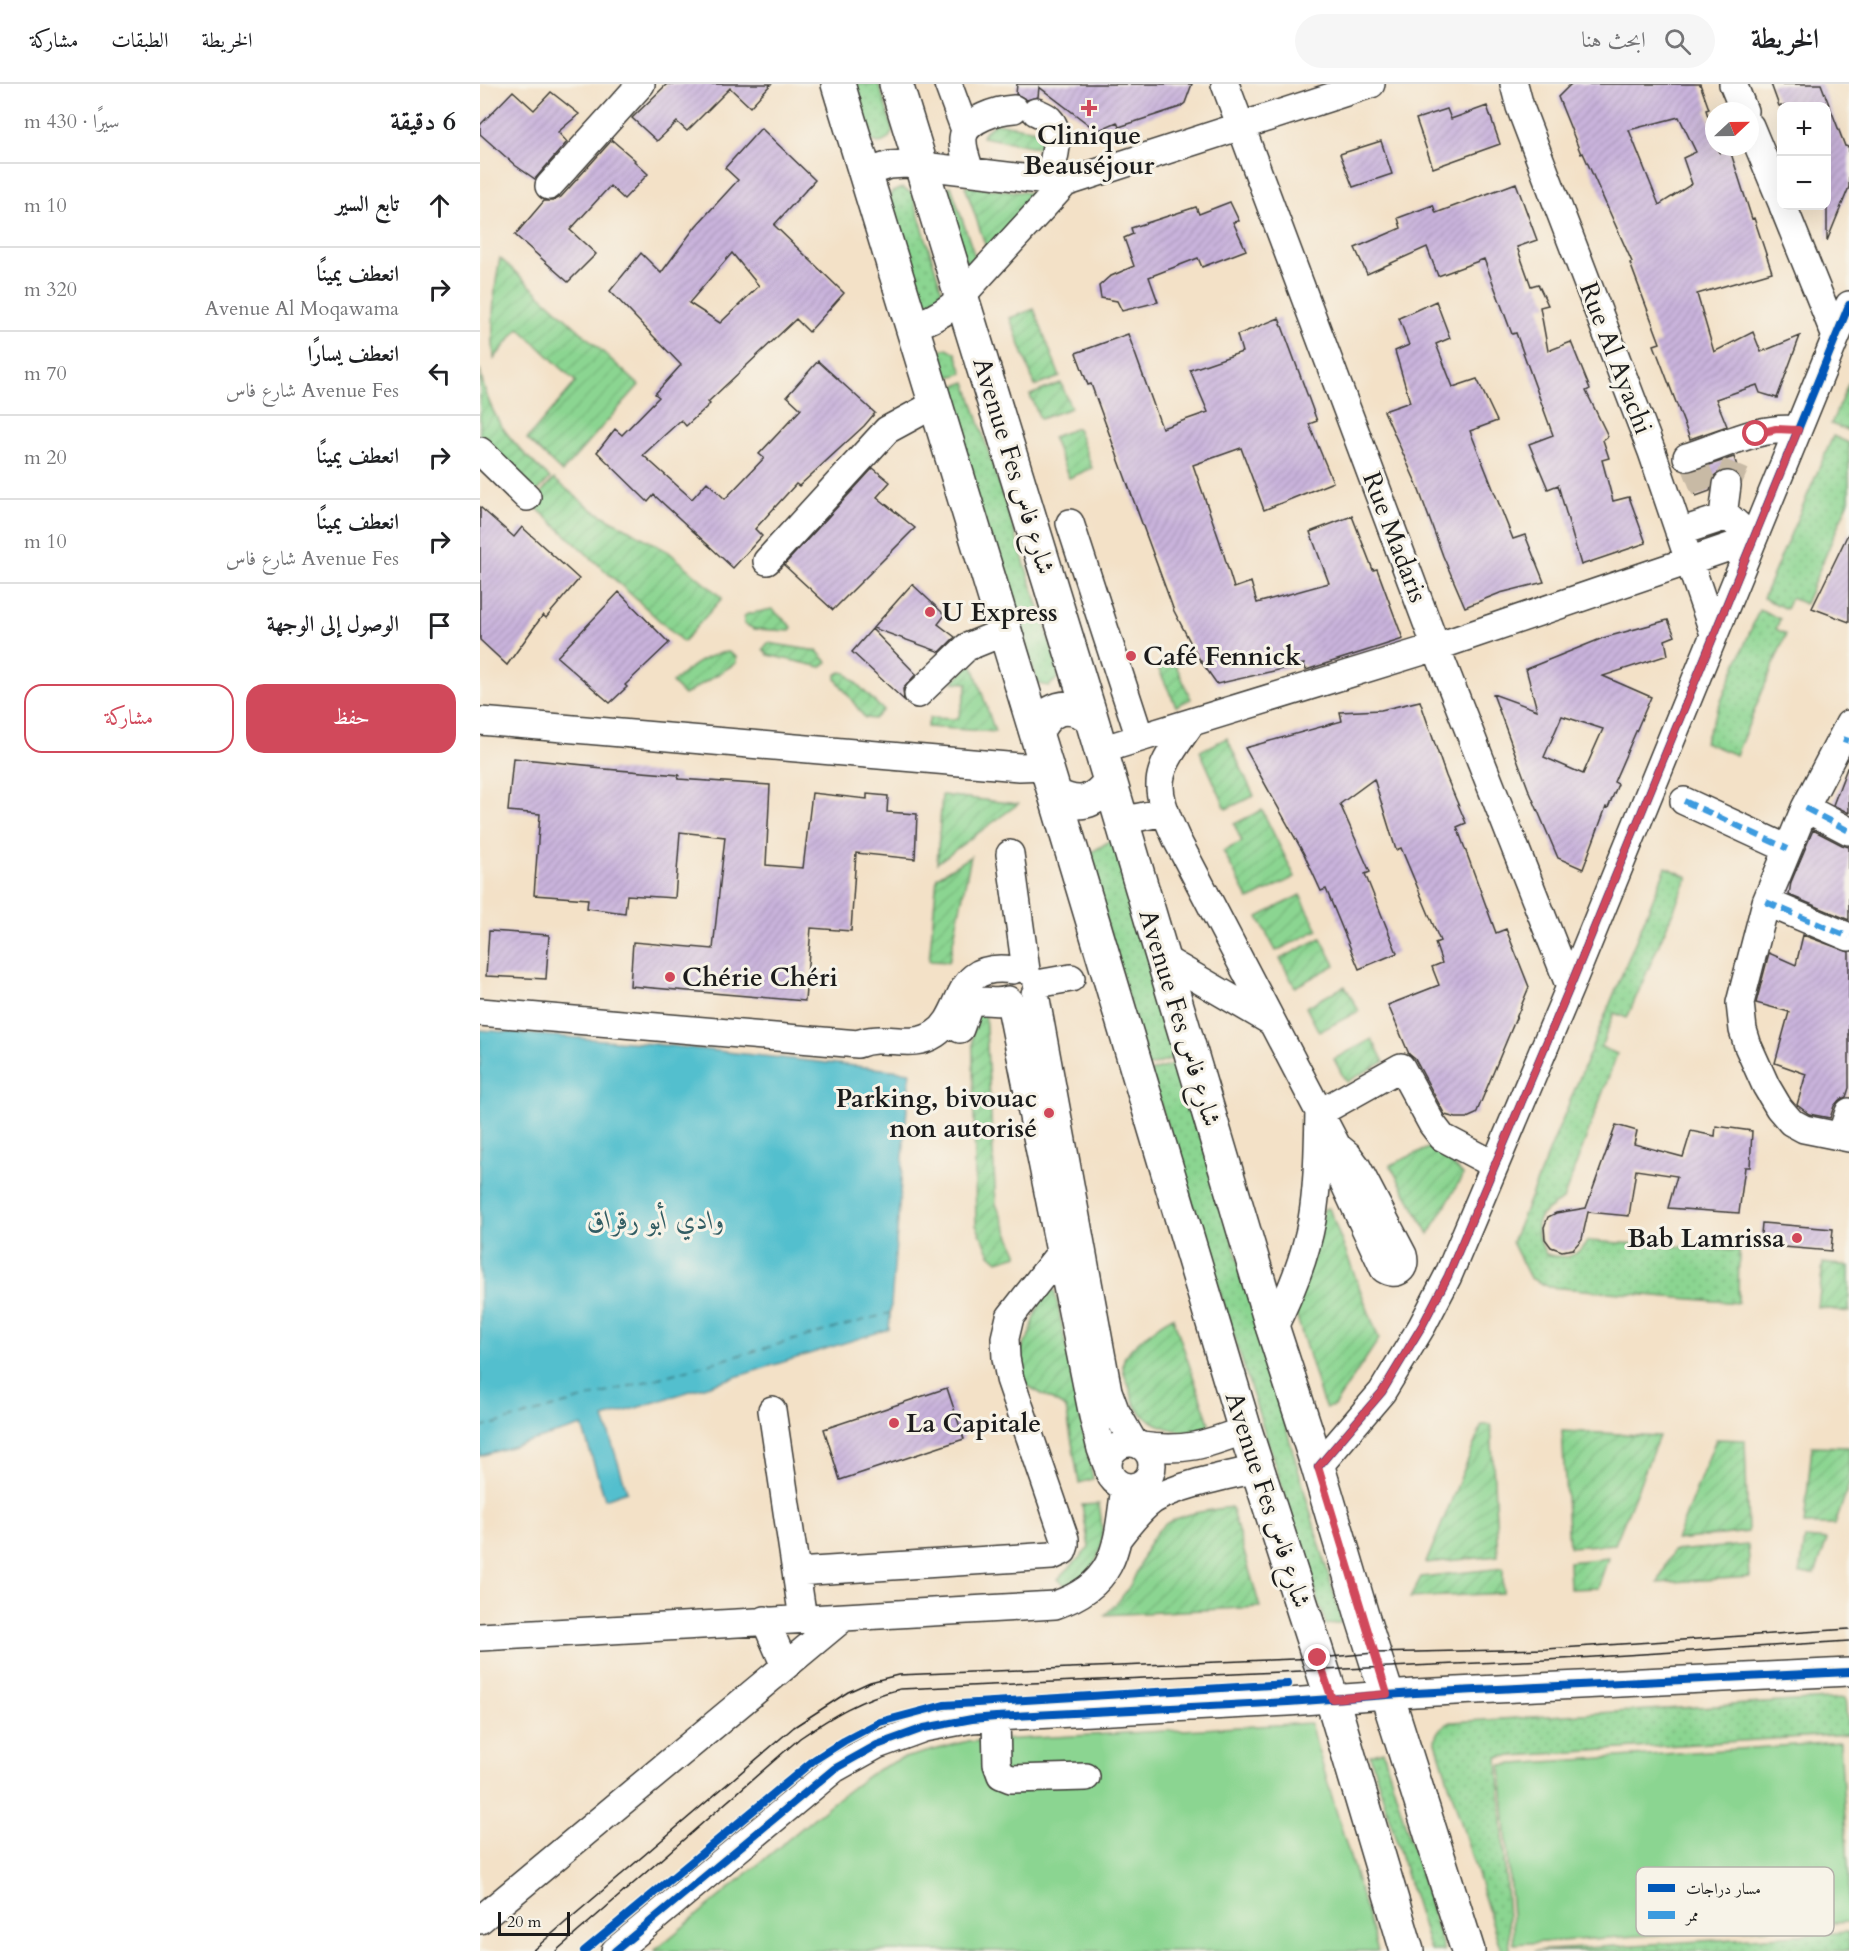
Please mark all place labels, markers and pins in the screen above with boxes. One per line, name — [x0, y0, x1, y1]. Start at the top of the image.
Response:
marker: Clinique Beauséjour — [1080, 99, 1098, 117]
place label: Clinique Beauséjour — [1024, 118, 1155, 183]
place label: U Express — [942, 595, 1058, 630]
marker: U Express — [923, 605, 937, 619]
place label: Café Fennick — [1143, 639, 1302, 674]
marker: Café Fennick — [1124, 649, 1138, 663]
place label: Chérie Chéri — [682, 960, 838, 995]
marker: Chérie Chéri — [663, 970, 677, 984]
place label: Parking, bivouac non autorisé — [836, 1081, 1037, 1146]
marker: Parking, bivouac non autorisé — [1042, 1106, 1056, 1120]
place label: Bab Lamrissa — [1627, 1221, 1785, 1256]
marker: Bab Lamrissa — [1790, 1231, 1804, 1245]
place label: La Capitale — [906, 1406, 1041, 1441]
marker: La Capitale — [887, 1416, 901, 1430]

